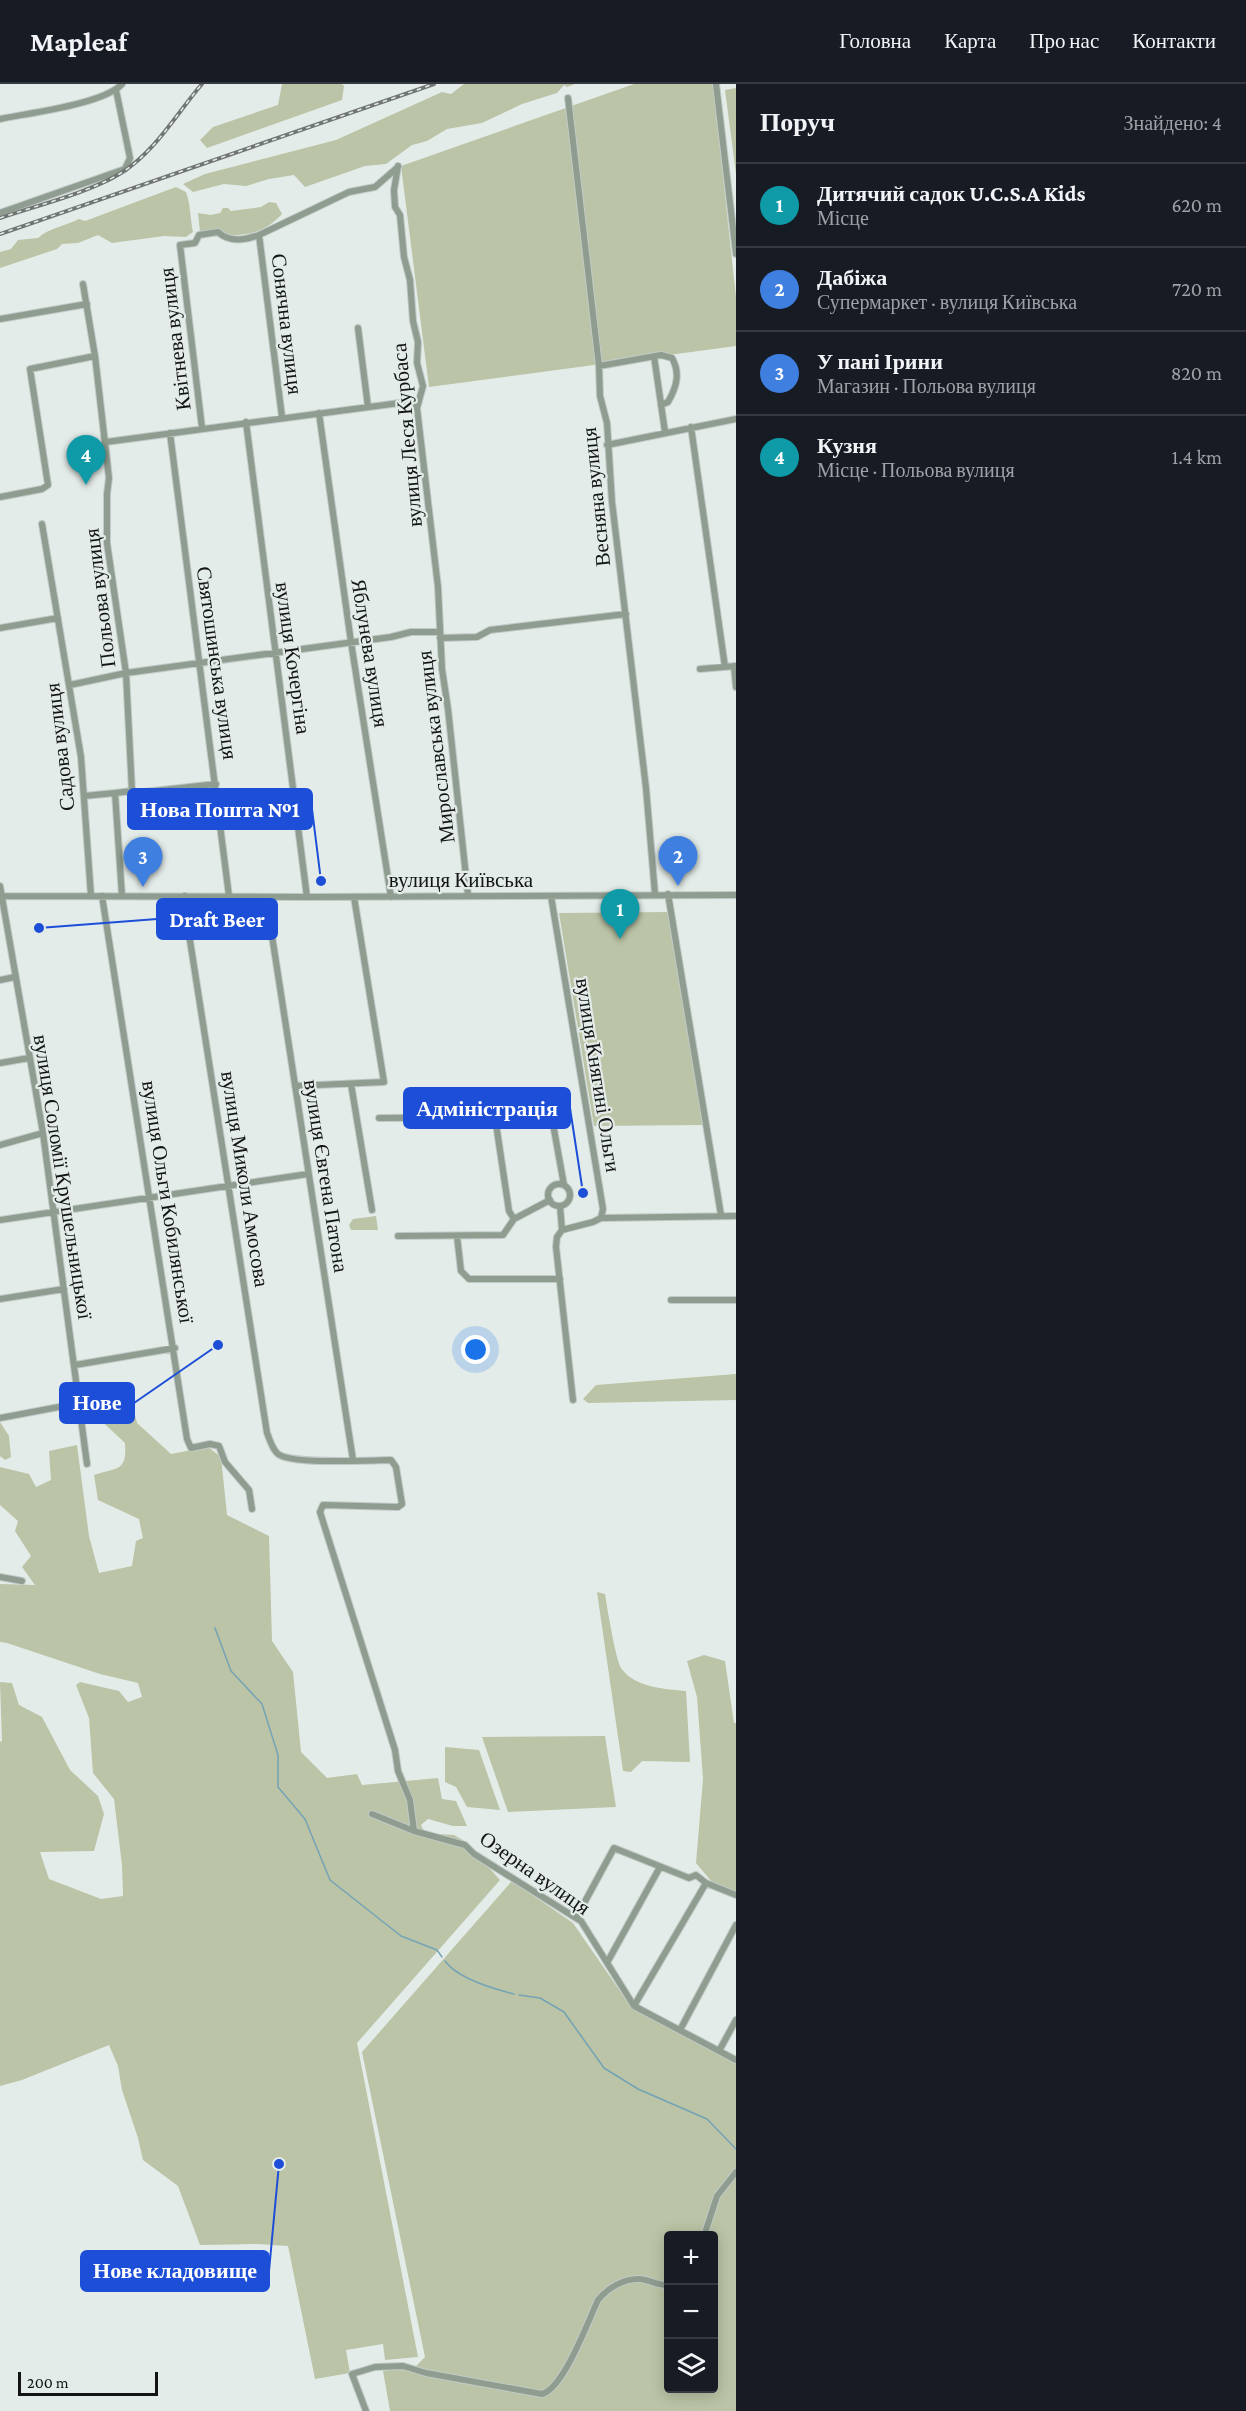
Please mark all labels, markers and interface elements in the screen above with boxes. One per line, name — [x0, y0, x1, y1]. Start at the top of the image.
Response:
text: Mapleaf — [30, 26, 127, 57]
text: Головна — [839, 29, 911, 53]
text: Карта — [944, 29, 996, 53]
text: Про нас — [1029, 29, 1099, 53]
text: Контакти — [1132, 29, 1216, 53]
text: Поруч — [760, 108, 835, 137]
text: Знайдено: 4 — [1123, 112, 1222, 134]
text: Дитячий садок U.C.S.A Kids — [817, 181, 1086, 206]
text: 1 — [776, 194, 783, 216]
text: 620 m — [1172, 194, 1222, 216]
text: Місце — [817, 207, 869, 229]
street label: Сонячна вулиця — [266, 252, 308, 396]
text: Дабіжа — [817, 265, 887, 290]
street label: Квітнева вулиця — [154, 266, 196, 412]
text: 2 — [774, 278, 785, 300]
text: 720 m — [1172, 278, 1222, 300]
text: Супермаркет · вулиця Київська — [817, 291, 1077, 313]
street label: вулиця Леся Курбаса — [387, 341, 427, 528]
text: У пані Ірини — [817, 349, 943, 374]
text: 3 — [775, 362, 784, 384]
text: 820 m — [1171, 362, 1222, 384]
text: Магазин · Польова вулиця — [817, 375, 1036, 397]
street label: Весняна вулиця — [577, 426, 615, 568]
text: Кузня — [817, 433, 877, 458]
pin: 4 — [66, 436, 106, 485]
text: 4 — [774, 446, 785, 468]
text: 1.4 km — [1172, 446, 1222, 468]
text: Місце · Польова вулиця — [817, 459, 1015, 481]
street label: Польова вулиця — [80, 527, 120, 669]
street label: Святошинська вулиця — [192, 565, 242, 761]
street label: Яблунева вулиця — [346, 577, 394, 729]
street label: вулиця Кочергіна — [270, 580, 316, 736]
street label: Мирославська вулиця — [412, 649, 460, 845]
street label: Садова вулиця — [40, 681, 80, 812]
callout: Нова Пошта №1 — [128, 789, 312, 829]
text: Нова Пошта №1 — [140, 797, 300, 822]
pin: 2 — [658, 836, 698, 886]
pin: 3 — [124, 838, 162, 887]
street label: вулиця Київська — [389, 868, 534, 892]
pin: 1 — [600, 890, 640, 939]
callout: Draft Beer — [157, 899, 277, 939]
text: Draft Beer — [169, 907, 265, 932]
street label: вулиця Княгині Ольги — [571, 976, 625, 1174]
street label: вулиця Соломії Крушельницької — [29, 1033, 97, 1321]
street label: вулиця Миколи Амосова — [216, 1069, 274, 1289]
street label: вулиця Євгена Патона — [299, 1078, 353, 1275]
street label: вулиця Ольги Кобилянської — [137, 1079, 199, 1325]
callout: Адміністрація — [404, 1088, 570, 1128]
text: Адміністрація — [416, 1096, 558, 1121]
your location — [461, 1335, 490, 1364]
callout: Нове — [60, 1383, 134, 1423]
text: Нове — [72, 1390, 122, 1415]
street label: Озерна вулиця — [475, 1826, 595, 1920]
map controls — [664, 2231, 718, 2393]
button: + — [664, 2231, 718, 2285]
callout: Нове кладовище — [81, 2251, 269, 2291]
text: Нове кладовище — [93, 2258, 257, 2283]
button: − — [664, 2285, 718, 2339]
button: layers — [664, 2339, 718, 2393]
scale bar — [18, 2369, 158, 2396]
text: 200 m — [27, 2374, 69, 2391]

